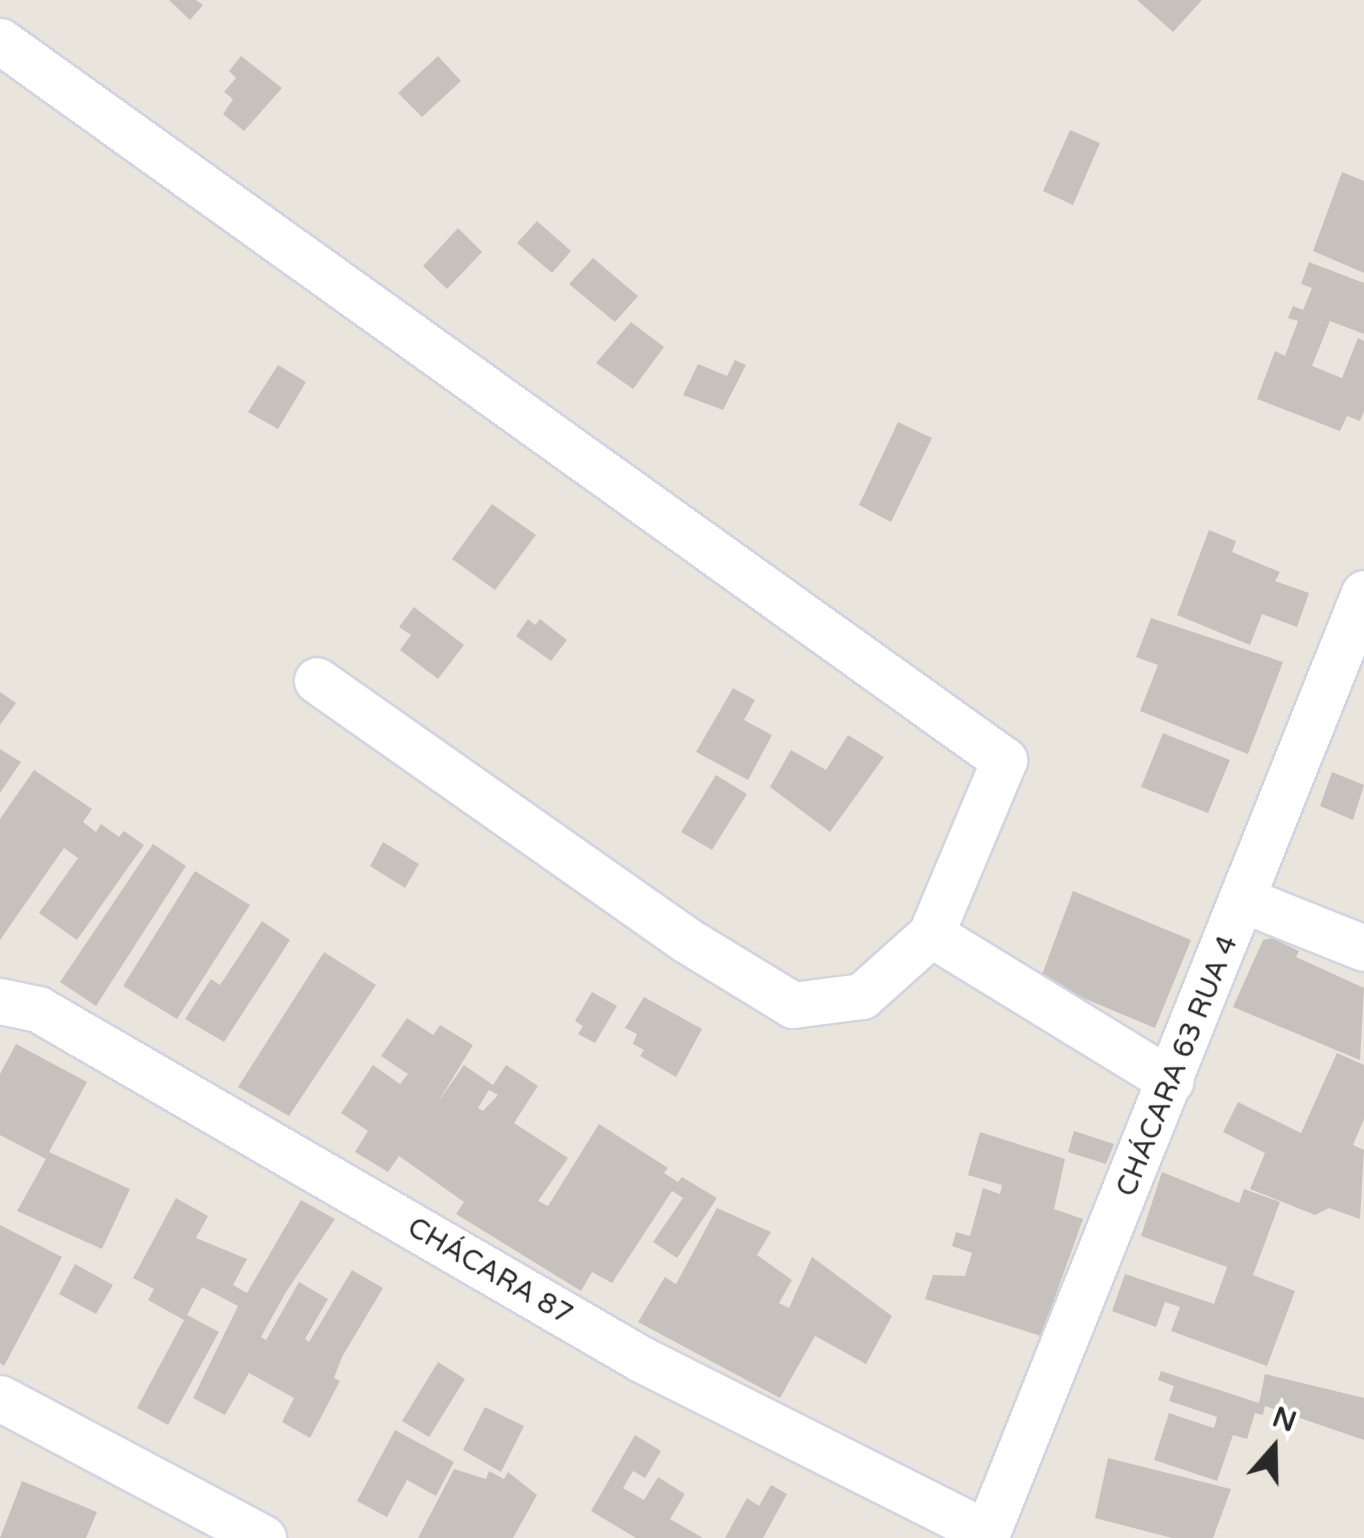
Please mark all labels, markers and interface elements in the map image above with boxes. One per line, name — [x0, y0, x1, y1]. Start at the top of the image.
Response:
street label: CHÁCARA 63 RUA 4 — [1109, 931, 1245, 1201]
street label: CHÁCARA 87 — [402, 1210, 578, 1332]
north arrow — [1224, 1398, 1324, 1498]
text: N — [1268, 1400, 1301, 1440]

